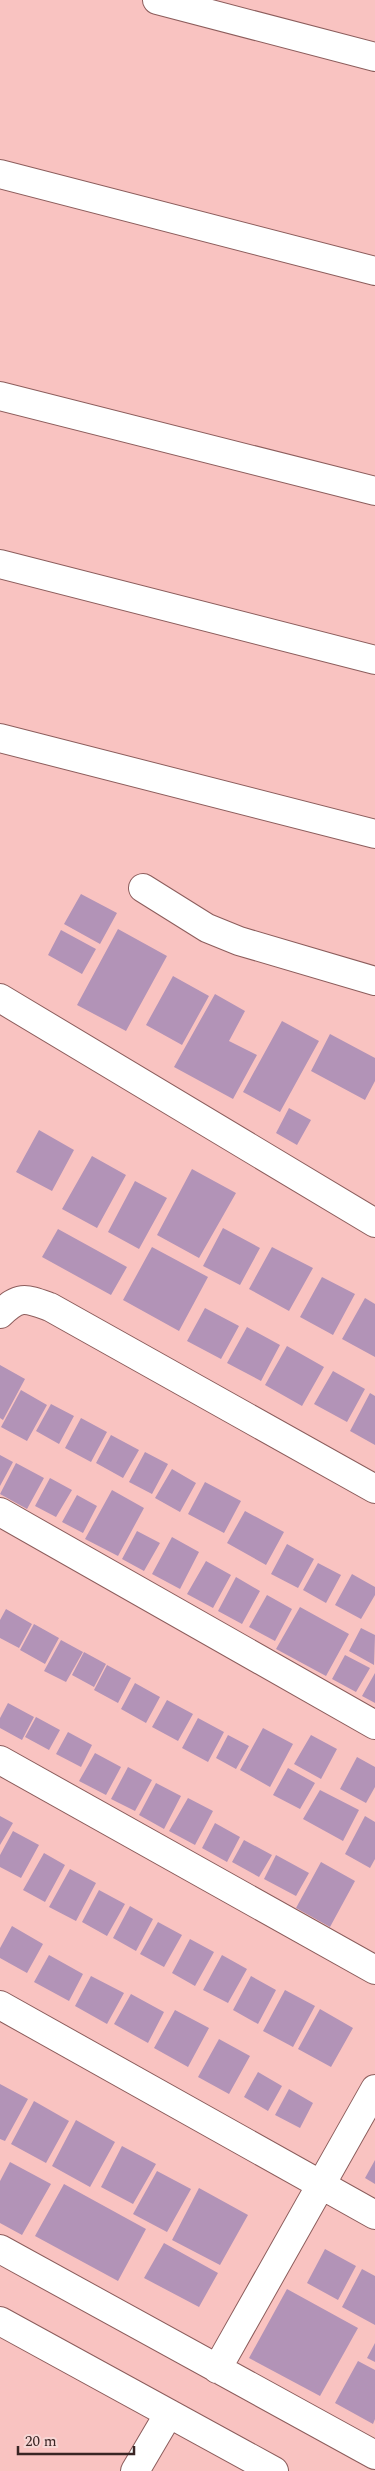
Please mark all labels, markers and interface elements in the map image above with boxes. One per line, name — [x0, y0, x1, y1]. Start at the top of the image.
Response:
scale bar — [18, 2424, 134, 2456]
text: 20 m — [25, 2430, 57, 2453]

